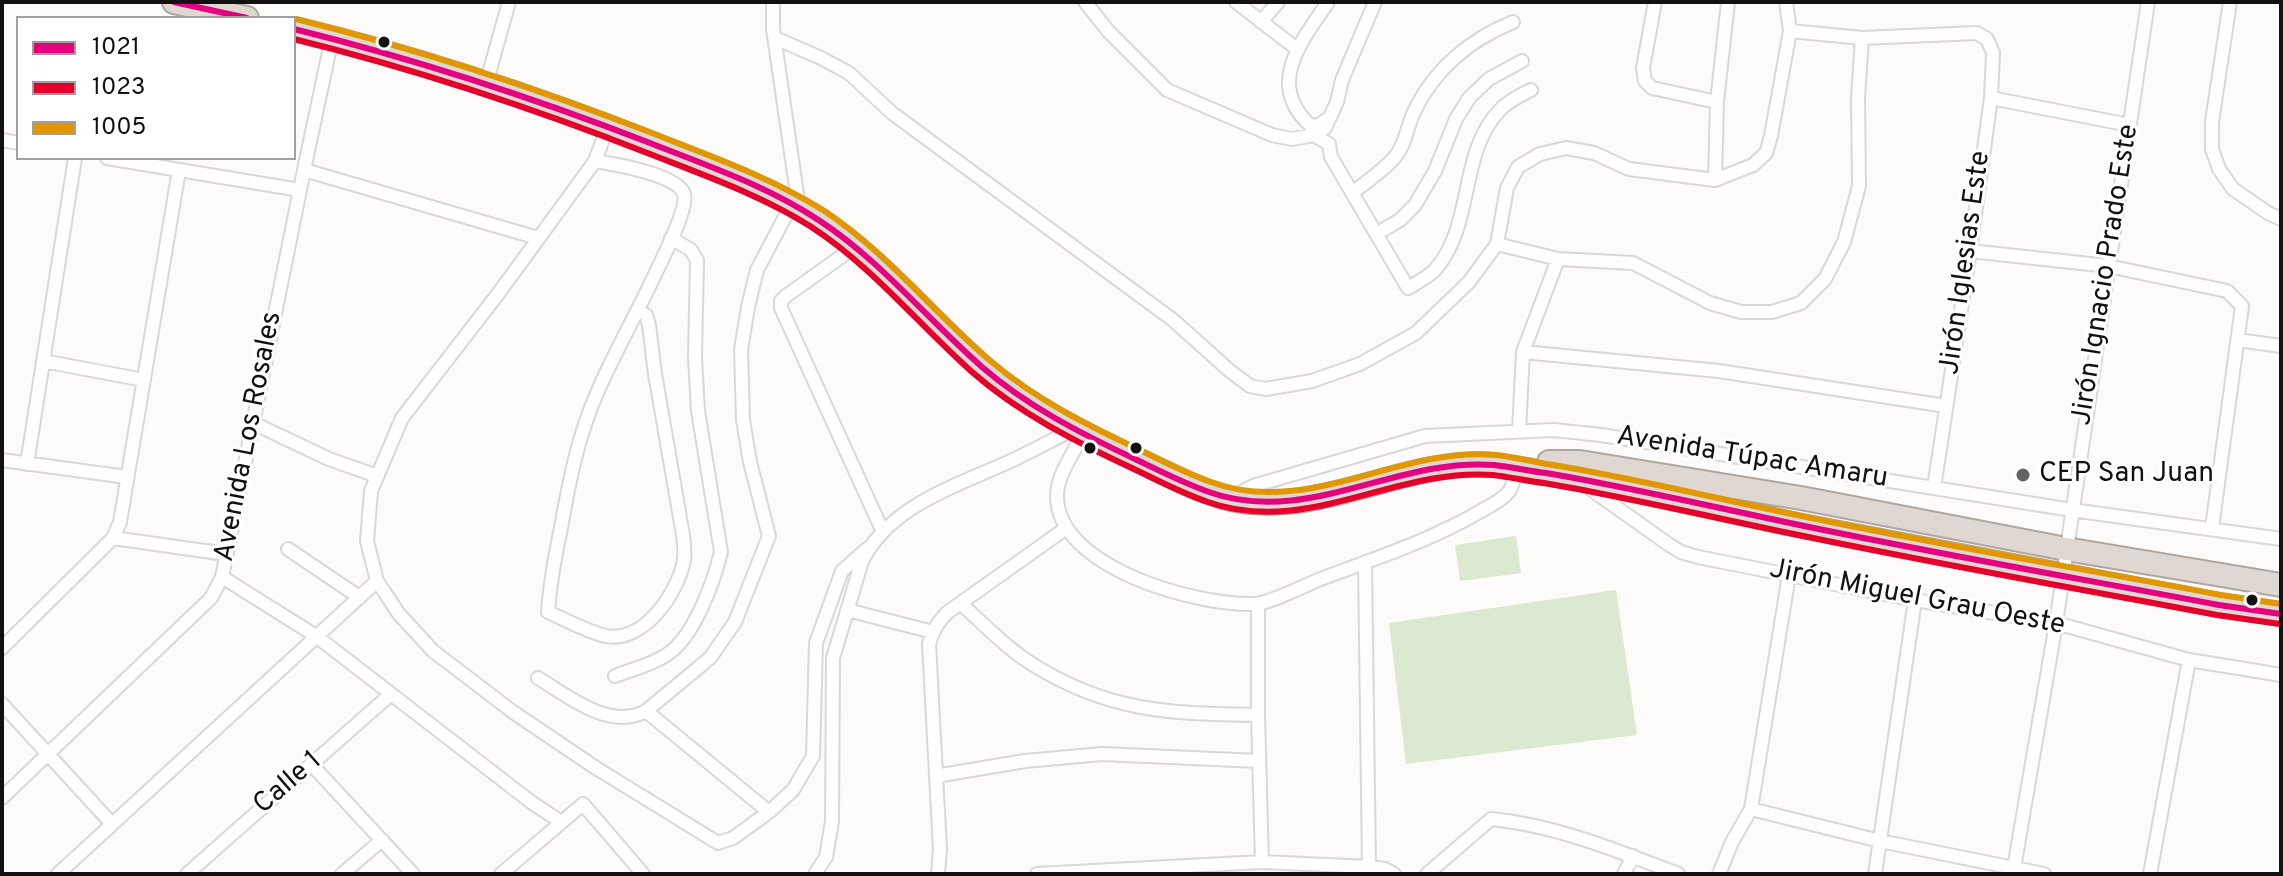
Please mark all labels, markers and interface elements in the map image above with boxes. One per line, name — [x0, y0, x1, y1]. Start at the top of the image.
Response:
legend — [16, 16, 296, 160]
text: 1021 — [92, 33, 140, 63]
unlabelled marker — [376, 34, 392, 50]
text: 1023 — [92, 73, 146, 103]
text: 1005 — [92, 113, 146, 143]
street label: Jirón Ignacio Prado Este — [2067, 122, 2147, 428]
street label: Jirón Iglesias Este — [1935, 149, 1999, 377]
street label: Avenida Los Rosales — [209, 309, 291, 565]
street label: Avenida Túpac Amaru — [1614, 421, 1890, 497]
unlabelled marker — [1082, 440, 1098, 456]
unlabelled marker — [1128, 440, 1144, 456]
place label: CEP San Juan — [2039, 458, 2214, 492]
marker: CEP San Juan — [2014, 466, 2032, 484]
street label: Jirón Miguel Grau Oeste — [1766, 554, 2068, 644]
unlabelled marker — [2244, 592, 2260, 608]
street label: Calle 1 — [248, 745, 330, 823]

